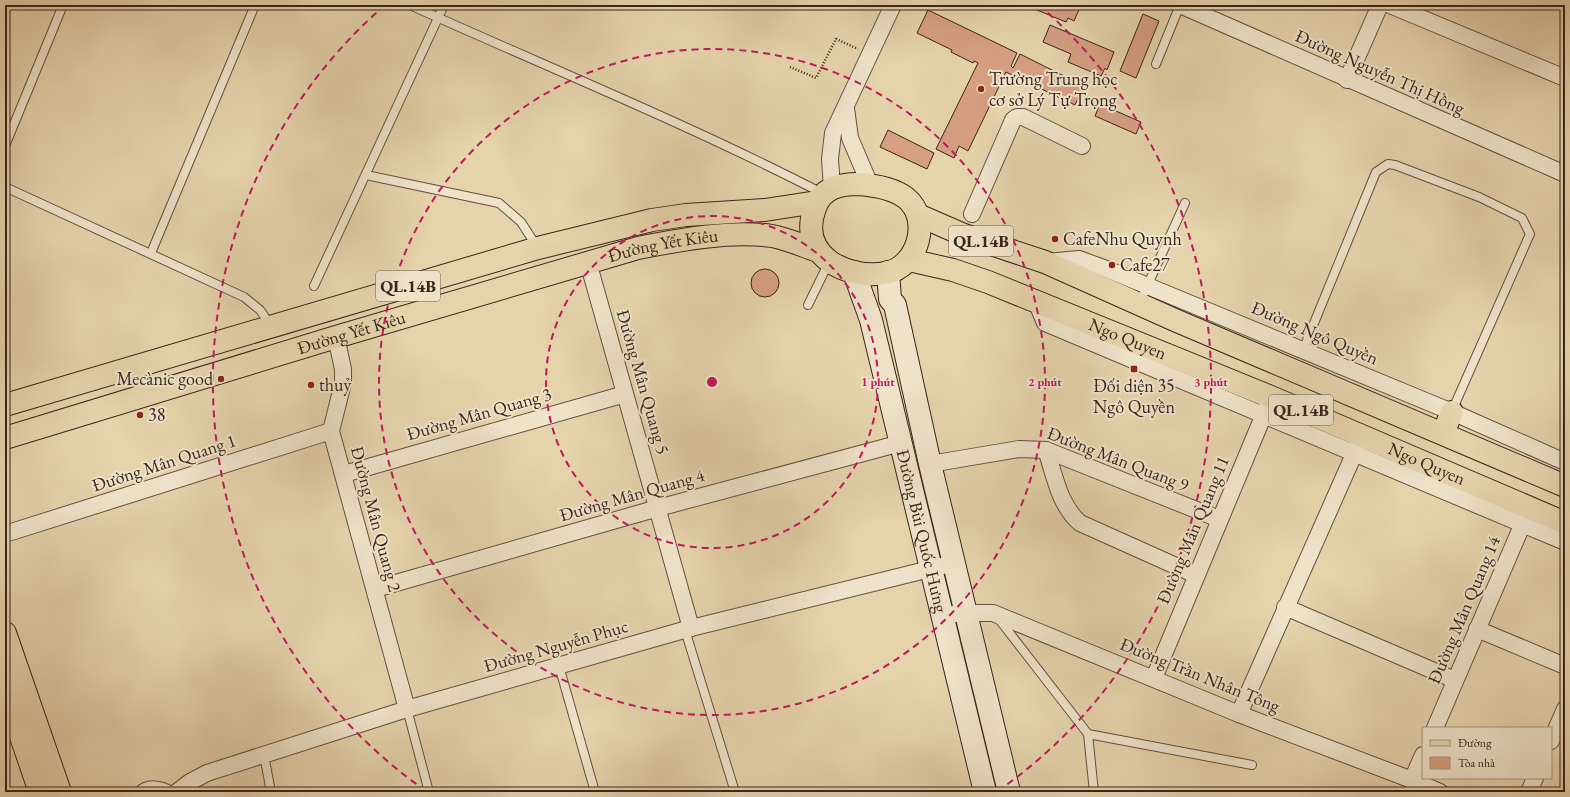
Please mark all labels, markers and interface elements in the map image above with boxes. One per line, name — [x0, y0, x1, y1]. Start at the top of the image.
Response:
street label: Đường Nguyễn Thị Hồng — [1292, 24, 1469, 119]
place label: Trường Trung học cơ sở Lý Tự Trọng — [989, 67, 1118, 111]
marker: Trường Trung học cơ sở Lý Tự Trọng — [976, 84, 986, 94]
street label: Đường Yết Kiêu — [605, 223, 720, 267]
road number: QL.14B — [949, 226, 1013, 256]
place label: CafeNhu Quynh — [1063, 227, 1182, 250]
marker: CafeNhu Quynh — [1050, 234, 1060, 244]
place label: Cafe27 — [1120, 253, 1170, 276]
marker: Cafe27 — [1107, 260, 1117, 270]
road number: QL.14B — [376, 271, 440, 301]
street label: Đường Ngô Quyền — [1248, 295, 1382, 370]
street label: Đường Yết Kiêu — [294, 305, 409, 359]
street label: Đường Mân Quang 5 — [612, 307, 675, 457]
street label: Ngo Quyen — [1086, 312, 1171, 365]
marker: Đối diện 35 Ngô Quyền — [1129, 364, 1139, 374]
place label: Mecànic good — [116, 367, 214, 390]
place label: thuỷ — [319, 373, 351, 396]
marker: Mecànic good — [216, 374, 226, 384]
text: 1 phút — [861, 374, 895, 390]
text: 2 phút — [1028, 374, 1062, 390]
place label: Đối diện 35 Ngô Quyền — [1093, 374, 1175, 418]
text: 3 phút — [1194, 374, 1228, 390]
centre of rings — [705, 375, 719, 389]
marker: thuỷ — [306, 380, 316, 390]
street label: Đường Mân Quang 3 — [404, 382, 554, 445]
road number: QL.14B — [1269, 395, 1333, 425]
place label: 38 — [148, 403, 165, 426]
marker: 38 — [135, 410, 145, 420]
street label: Đường Mân Quang 9 — [1044, 421, 1193, 496]
street label: Đường Mân Quang 1 — [89, 428, 239, 497]
street label: Ngo Quyen — [1385, 437, 1470, 490]
street label: Đường Mân Quang 2 — [346, 444, 407, 595]
street label: Đường Bùi Quốc Hưng — [892, 447, 953, 615]
street label: Đường Mân Quang 11 — [1151, 452, 1234, 607]
street label: Đường Mân Quang 4 — [557, 463, 707, 526]
street label: Đường Mân Quang 14 — [1422, 532, 1505, 687]
street label: Đường Nguyễn Phục — [481, 614, 631, 677]
street label: Đường Trần Nhân Tông — [1117, 632, 1284, 717]
legend — [1422, 727, 1552, 779]
text: Đường — [1458, 735, 1492, 751]
text: Tòa nhà — [1458, 755, 1495, 771]

